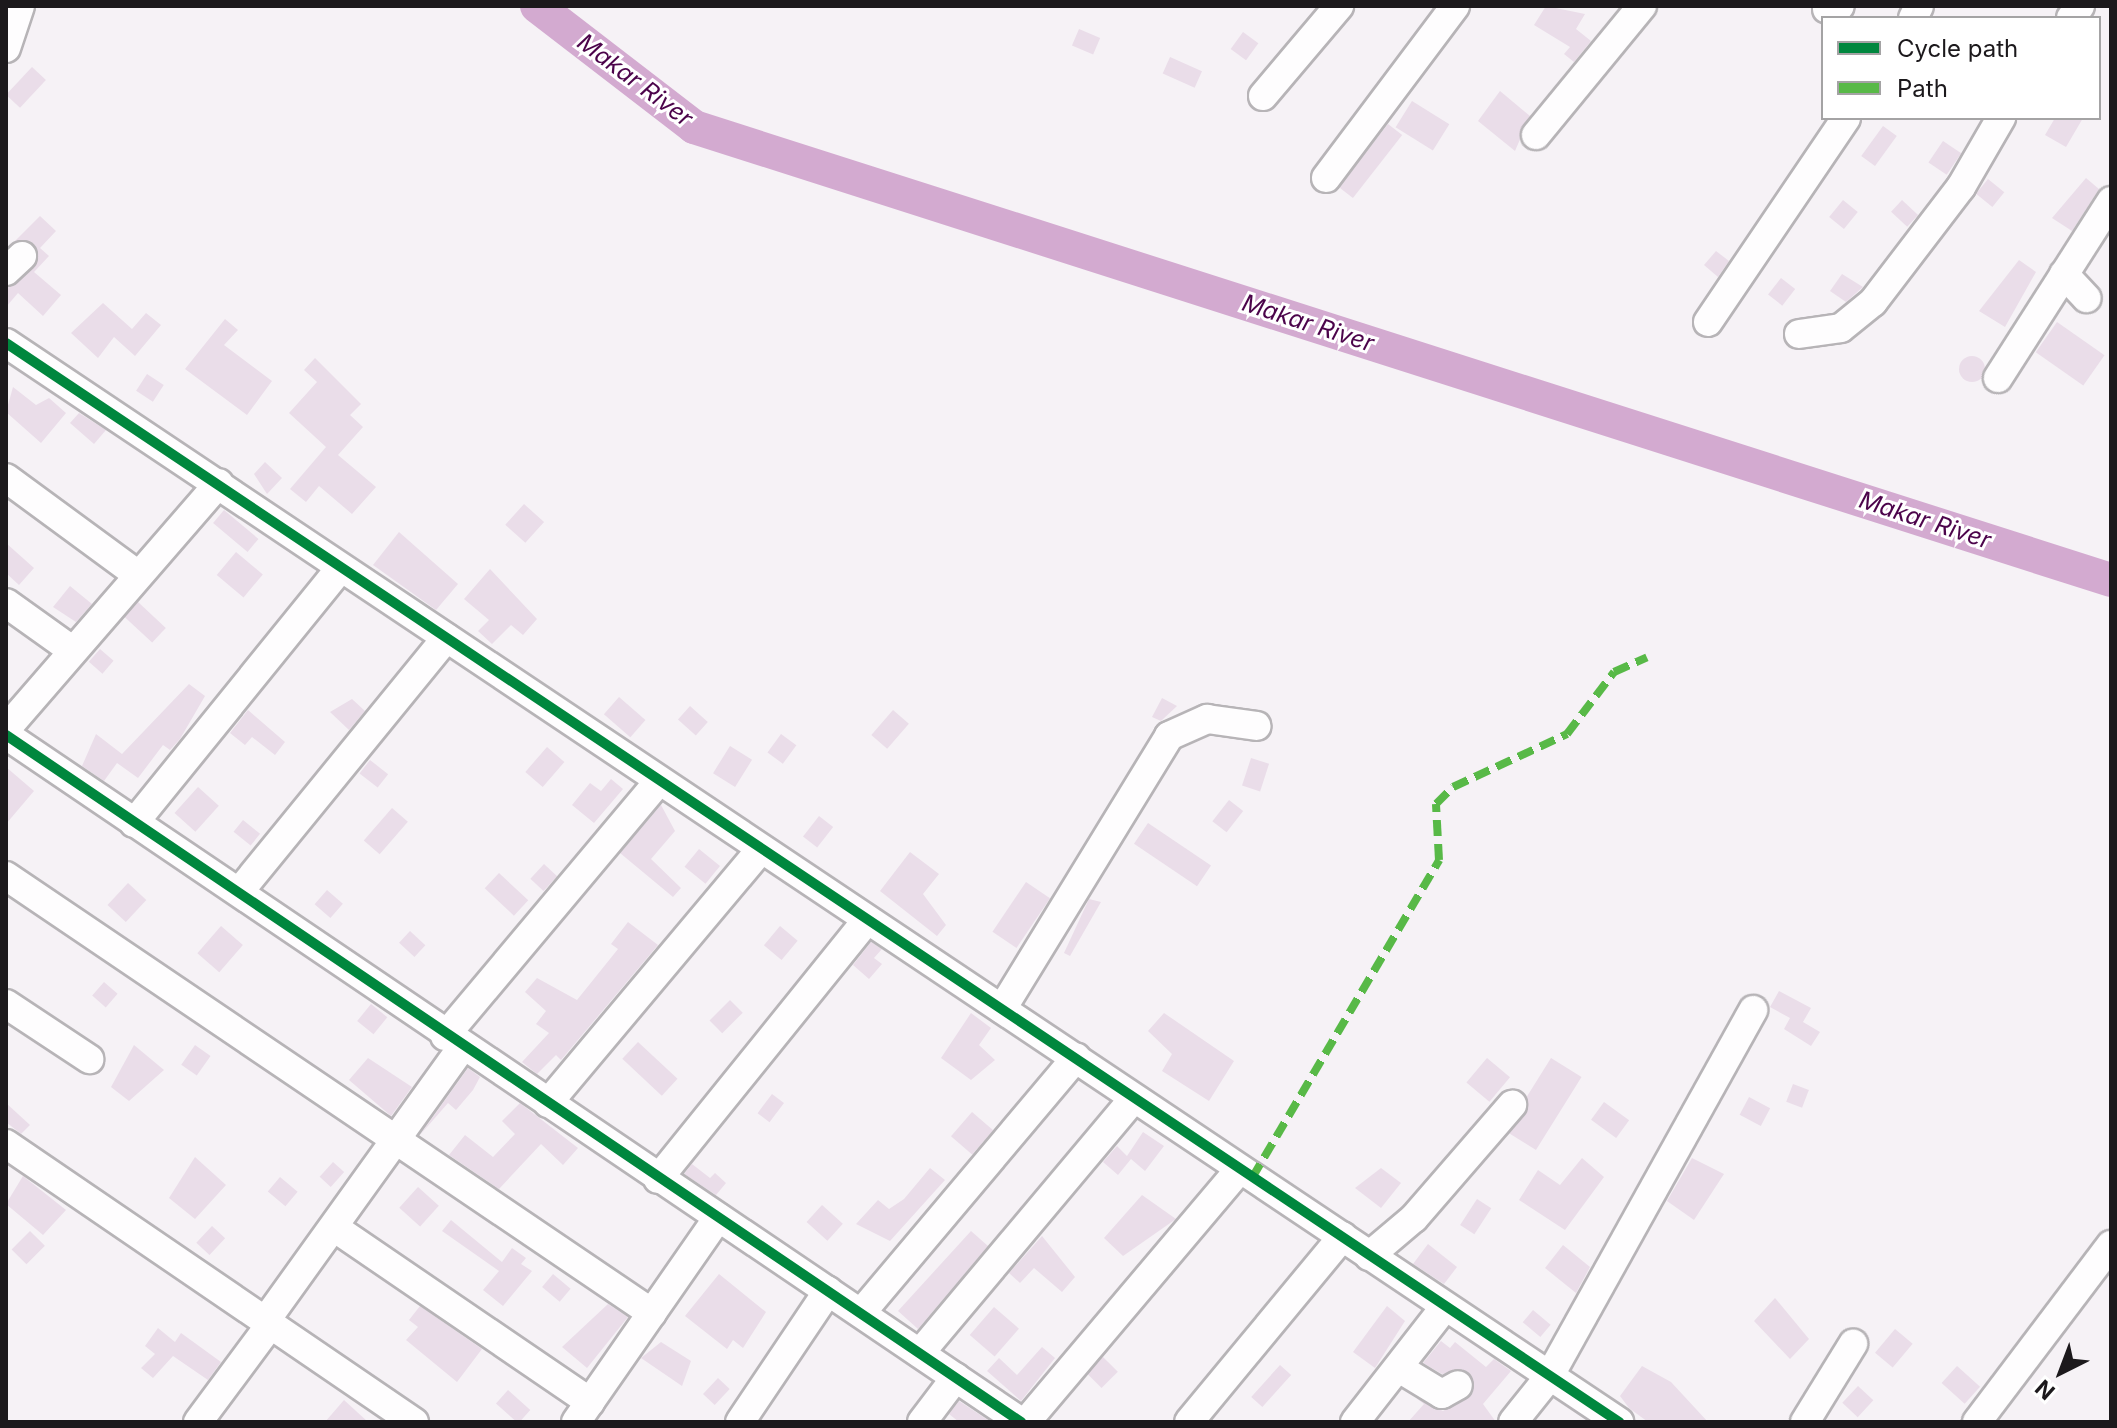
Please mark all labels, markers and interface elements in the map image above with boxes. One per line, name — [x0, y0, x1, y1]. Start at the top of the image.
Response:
legend — [1821, 16, 2101, 120]
water label: Makar River — [572, 27, 698, 133]
text: Cycle path — [1897, 34, 2018, 63]
text: Path — [1897, 74, 1948, 103]
water label: Makar River — [1239, 288, 1377, 358]
water label: Makar River — [1856, 485, 1994, 555]
north arrow — [2021, 1332, 2101, 1412]
text: N — [2030, 1375, 2060, 1405]

